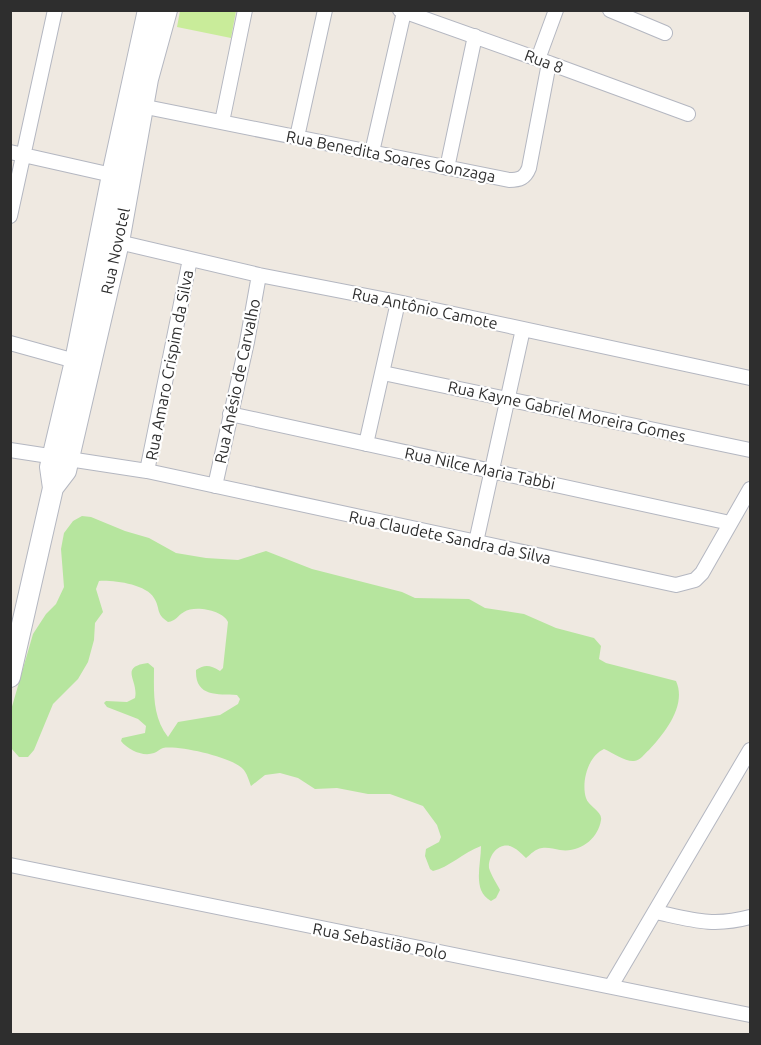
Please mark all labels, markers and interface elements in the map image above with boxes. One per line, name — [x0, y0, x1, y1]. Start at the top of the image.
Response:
street label: Rua 8 — [522, 46, 566, 76]
street label: Rua Benedita Soares Gonzaga — [285, 127, 497, 185]
street label: Rua Novotel — [97, 206, 133, 296]
street label: Rua Amaro Crispim da Silva — [142, 268, 196, 462]
street label: Rua Antônio Camote — [351, 284, 499, 332]
street label: Rua Anésio de Carvalho — [211, 297, 263, 465]
street label: Rua Kayne Gabriel Moreira Gomes — [446, 377, 688, 445]
street label: Rua Nilce Maria Tabbi — [403, 443, 557, 493]
street label: Rua Claudete Sandra da Silva — [347, 507, 553, 567]
street label: Rua Sebastião Polo — [311, 919, 449, 963]

